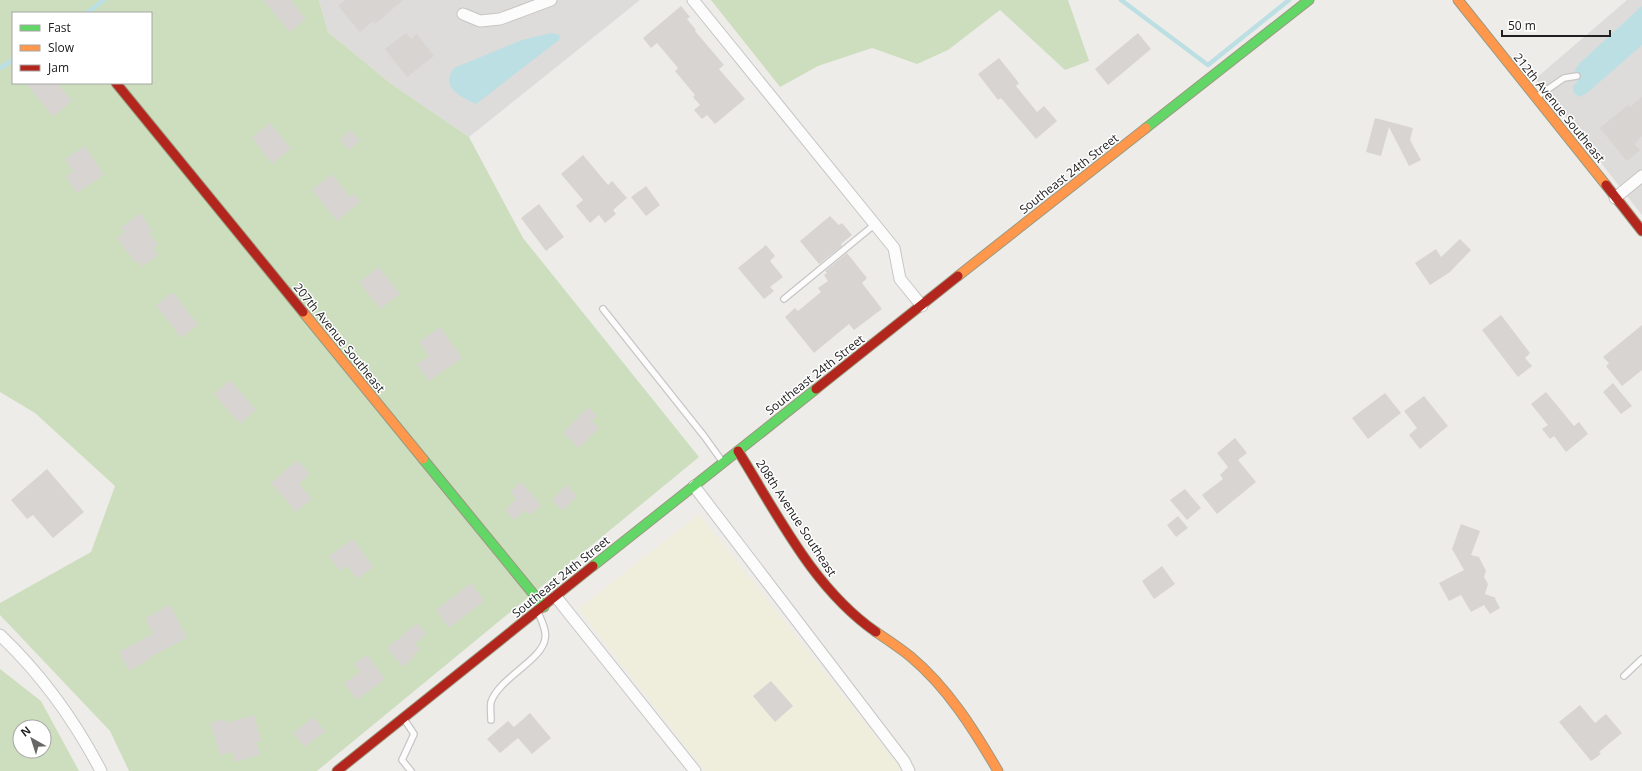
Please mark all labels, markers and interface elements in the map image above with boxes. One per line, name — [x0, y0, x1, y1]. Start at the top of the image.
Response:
legend — [12, 12, 152, 84]
scale bar — [1502, 12, 1610, 38]
text: 50 m — [1508, 17, 1536, 34]
text: Fast — [48, 19, 71, 36]
text: Slow — [48, 39, 75, 56]
street label: 212th Avenue Southeast — [1510, 49, 1609, 166]
text: Jam — [47, 59, 69, 76]
street label: Southeast 24th Street — [1016, 130, 1122, 218]
street label: 207th Avenue Southeast — [290, 279, 389, 396]
street label: Southeast 24th Street — [762, 331, 868, 419]
street label: 208th Avenue Southeast — [752, 456, 841, 580]
street label: Southeast 24th Street — [508, 532, 613, 621]
north arrow — [12, 719, 52, 759]
text: N — [17, 722, 34, 739]

